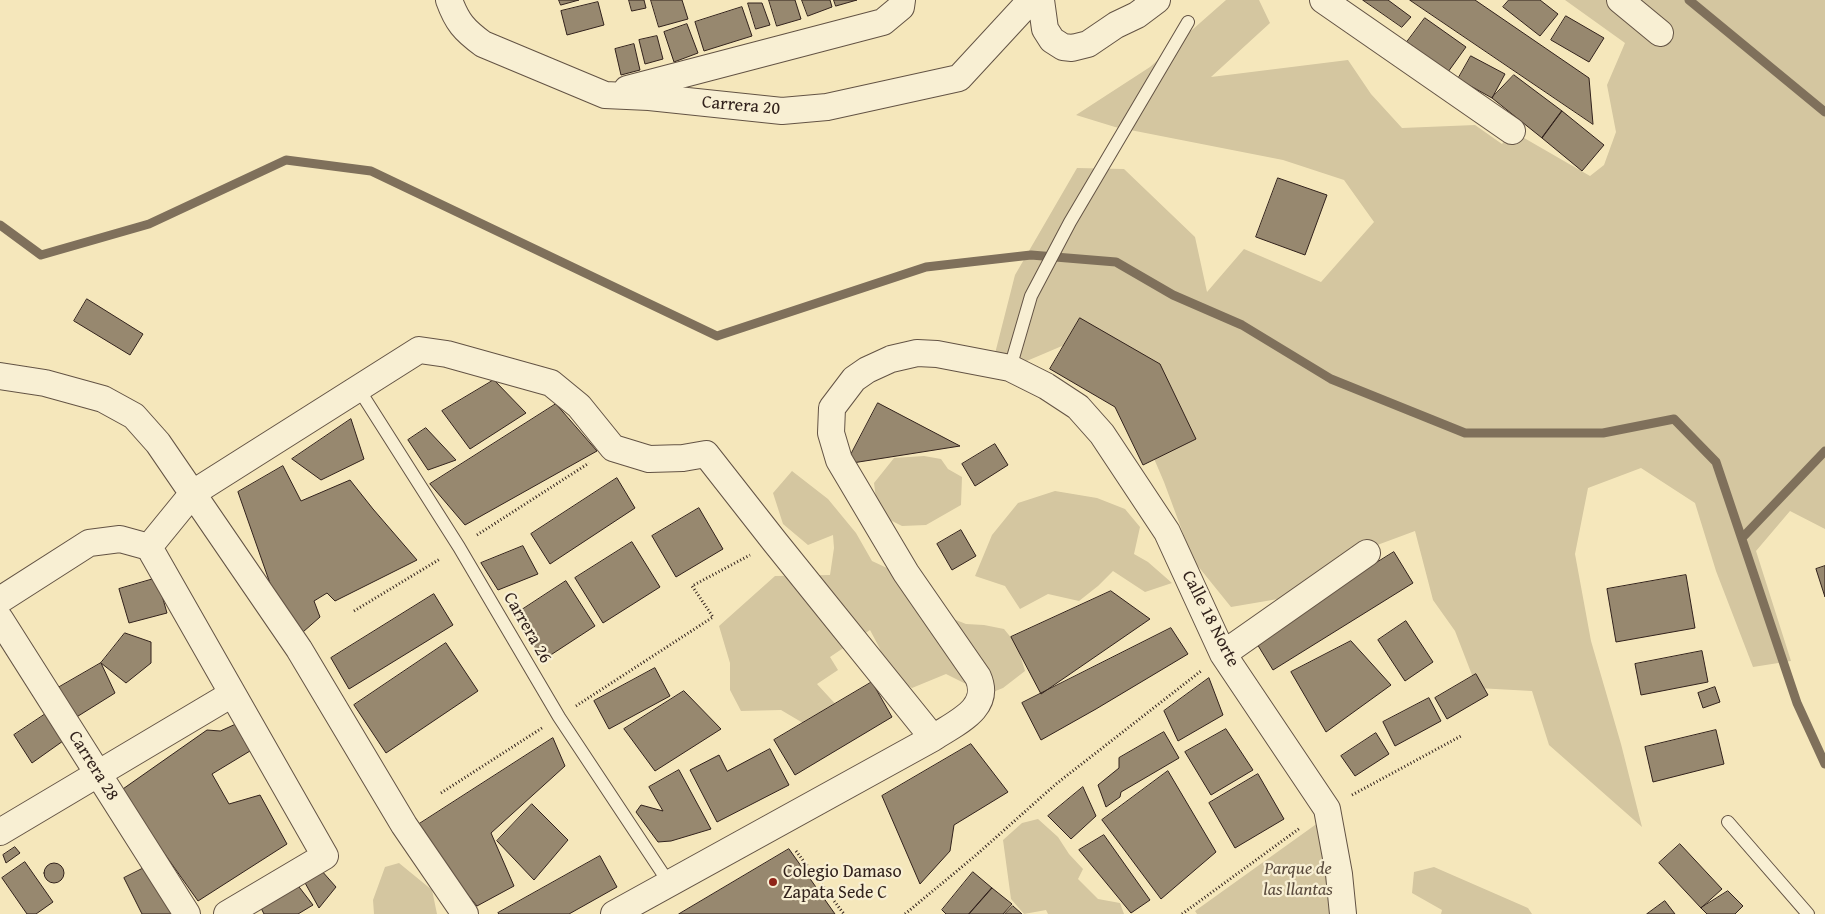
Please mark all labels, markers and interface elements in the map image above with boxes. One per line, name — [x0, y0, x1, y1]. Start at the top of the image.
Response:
street label: Carrera 20 — [701, 92, 781, 120]
street label: Calle 18 Norte — [1176, 567, 1244, 671]
street label: Carrera 26 — [498, 589, 556, 667]
street label: Carrera 28 — [63, 727, 123, 805]
park label: Parque de las llantas — [1263, 858, 1333, 901]
place label: Colegio Damaso Zapata Sede C — [783, 861, 902, 904]
marker: Colegio Damaso Zapata Sede C — [767, 876, 779, 888]

